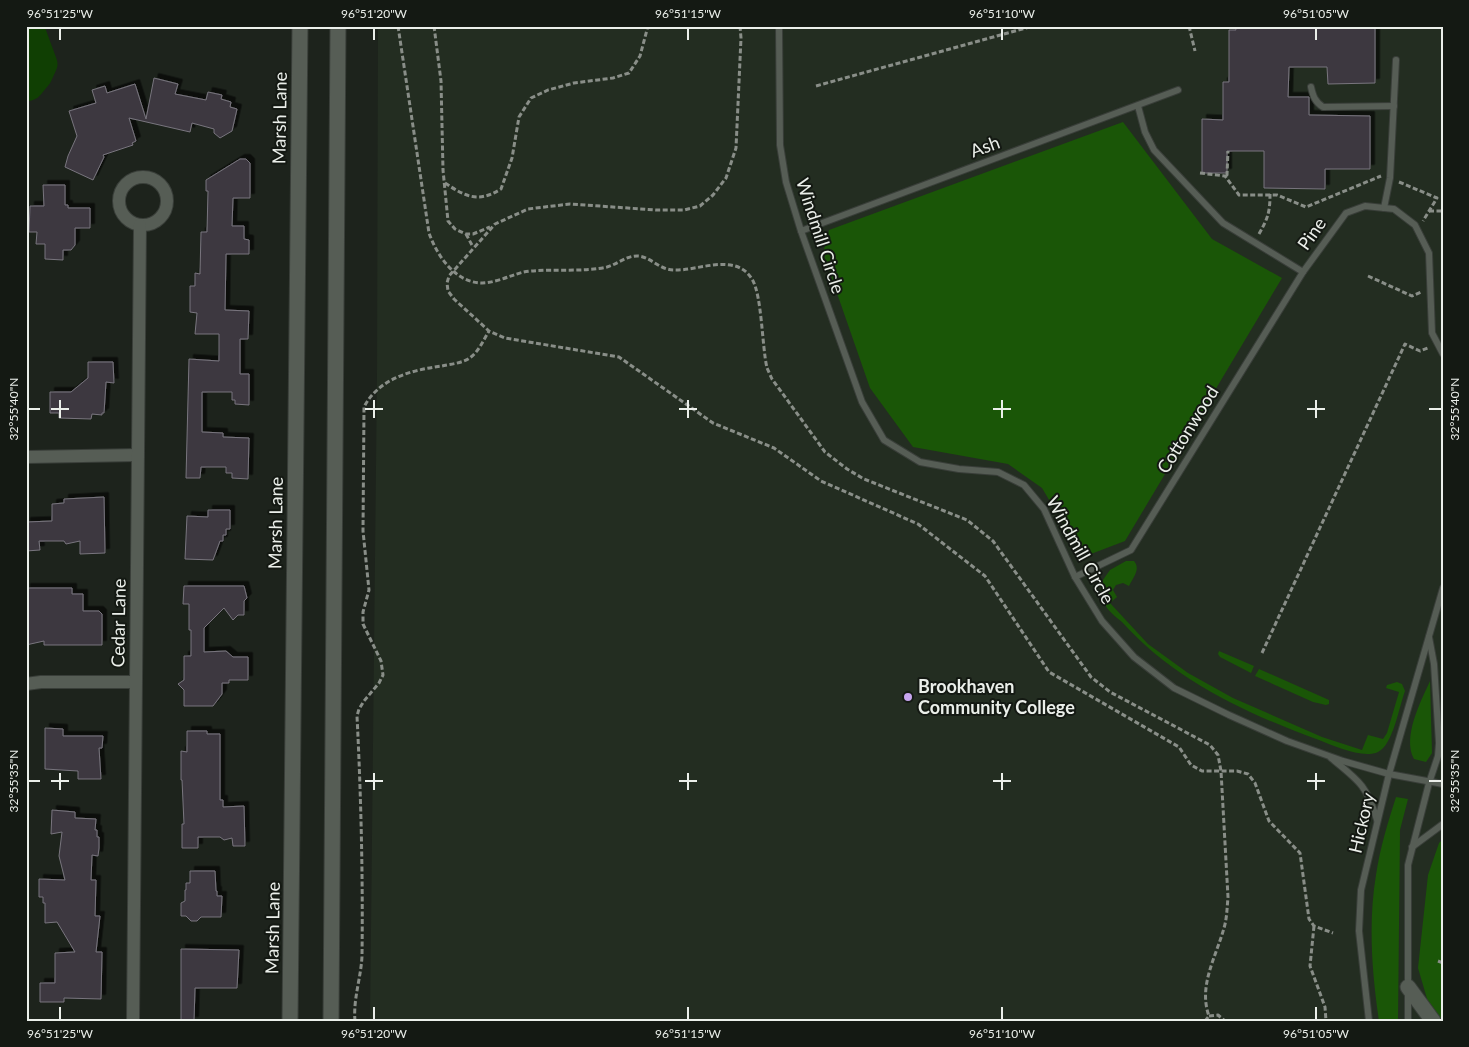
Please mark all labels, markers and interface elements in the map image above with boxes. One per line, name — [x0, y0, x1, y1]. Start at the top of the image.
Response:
text: 96°51'25"W — [27, 6, 94, 21]
text: 96°51'20"W — [341, 6, 408, 21]
text: 96°51'15"W — [655, 6, 722, 21]
text: 96°51'10"W — [969, 6, 1036, 21]
text: 96°51'05"W — [1283, 6, 1350, 21]
street label: Marsh Lane — [267, 72, 291, 164]
street label: Ash — [967, 131, 1003, 162]
street label: Windmill Circle — [792, 175, 850, 296]
street label: Pine — [1292, 213, 1330, 254]
text: 32°55'40"N — [6, 378, 21, 440]
text: 32°55'40"N — [1447, 378, 1462, 440]
street label: Cottonwood — [1152, 382, 1223, 477]
street label: Marsh Lane — [263, 477, 287, 569]
street label: Windmill Circle — [1042, 492, 1120, 607]
street label: Cedar Lane — [106, 578, 130, 668]
place label: Brookhaven Community College — [918, 675, 1075, 718]
marker: Brookhaven Community College — [902, 691, 914, 703]
text: 32°55'35"N — [6, 750, 21, 812]
text: 32°55'35"N — [1447, 750, 1462, 812]
street label: Hickory — [1343, 790, 1379, 855]
street label: Marsh Lane — [260, 882, 284, 974]
text: 96°51'25"W — [27, 1026, 94, 1041]
text: 96°51'20"W — [341, 1026, 408, 1041]
text: 96°51'15"W — [655, 1026, 722, 1041]
text: 96°51'10"W — [969, 1026, 1036, 1041]
text: 96°51'05"W — [1283, 1026, 1350, 1041]

